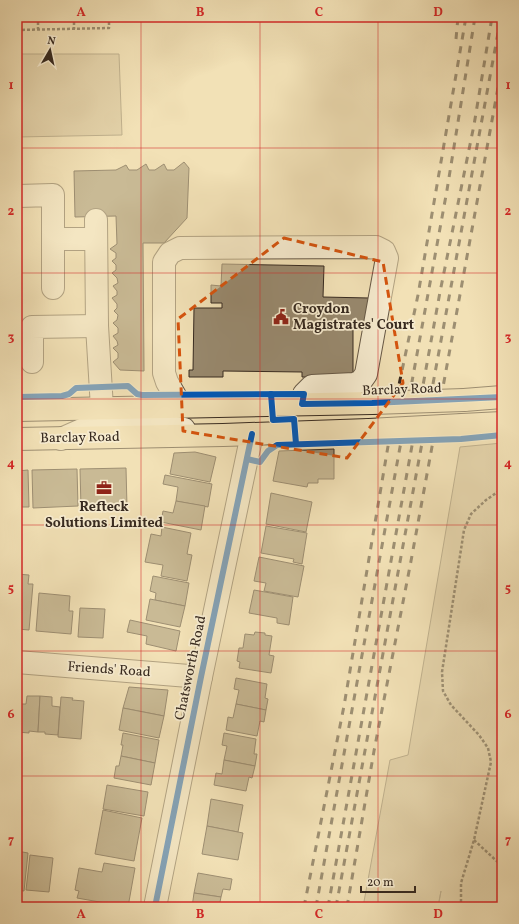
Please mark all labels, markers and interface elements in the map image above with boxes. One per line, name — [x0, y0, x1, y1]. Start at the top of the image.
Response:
text: A — [76, 4, 86, 22]
text: B — [196, 4, 205, 22]
text: C — [315, 4, 323, 22]
text: D — [433, 4, 443, 22]
north arrow — [30, 30, 70, 70]
text: N — [46, 34, 56, 50]
text: 1 — [8, 77, 14, 95]
text: 1 — [505, 77, 511, 95]
text: 2 — [8, 203, 15, 221]
text: 2 — [505, 203, 512, 221]
place label: Croydon Magistrates' Court — [293, 300, 414, 335]
public building icon: Croydon Magistrates' Court — [272, 308, 290, 326]
text: 3 — [8, 329, 15, 347]
text: 3 — [505, 329, 512, 347]
street label: Barclay Road — [362, 379, 442, 401]
street label: Barclay Road — [40, 428, 120, 448]
text: 4 — [7, 455, 15, 473]
text: 4 — [504, 455, 512, 473]
office icon: Refteck Solutions Limited — [95, 479, 113, 497]
place label: Refteck Solutions Limited — [45, 498, 164, 533]
text: 5 — [8, 580, 14, 598]
text: 5 — [505, 580, 511, 598]
street label: Chatsworth Road — [171, 614, 211, 722]
street label: Friends' Road — [67, 658, 151, 682]
text: 6 — [7, 706, 15, 724]
text: 6 — [504, 706, 512, 724]
text: 7 — [8, 832, 14, 850]
text: 7 — [505, 832, 511, 850]
scale bar — [361, 868, 415, 894]
text: 20 m — [367, 875, 394, 891]
text: A — [76, 906, 86, 924]
text: B — [196, 906, 205, 924]
text: C — [315, 906, 323, 924]
text: D — [433, 906, 443, 924]

